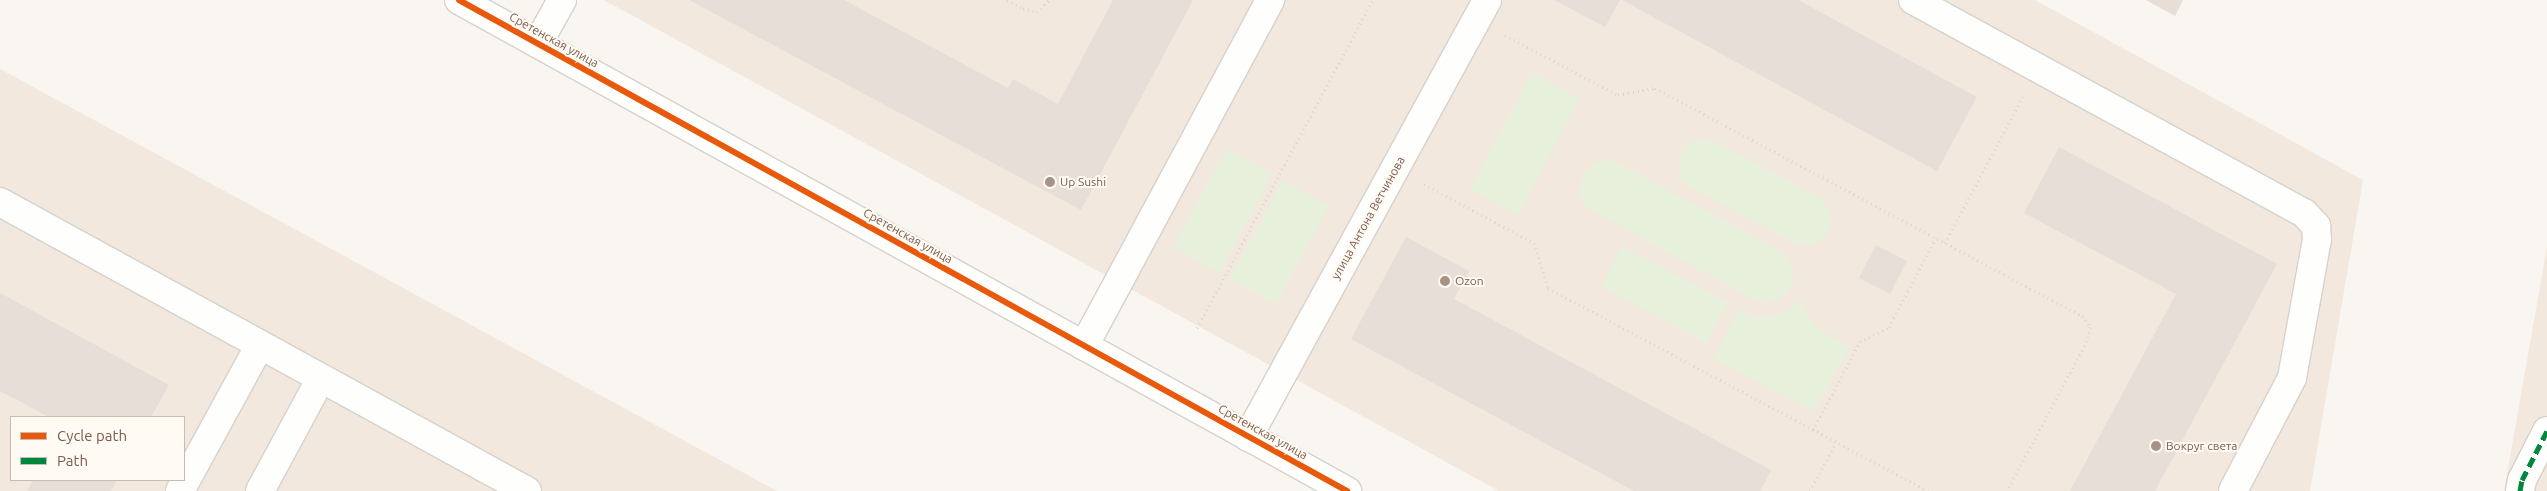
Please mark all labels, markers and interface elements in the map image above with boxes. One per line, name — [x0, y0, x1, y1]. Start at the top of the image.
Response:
street label: Сретенская улица — [507, 9, 601, 71]
street label: улица Антона Ветчинова — [1328, 154, 1408, 282]
place label: Up Sushi — [1060, 175, 1106, 189]
marker: Up Sushi — [1044, 176, 1056, 188]
street label: Сретенская улица — [861, 205, 955, 267]
place label: Ozon — [1455, 274, 1484, 288]
marker: Ozon — [1439, 275, 1451, 287]
street label: Сретенская улица — [1216, 401, 1310, 463]
legend — [10, 416, 185, 481]
text: Cycle path — [57, 427, 127, 444]
place label: Вокруг света — [2166, 439, 2238, 453]
marker: Вокруг света — [2150, 440, 2162, 452]
text: Path — [57, 452, 88, 469]

